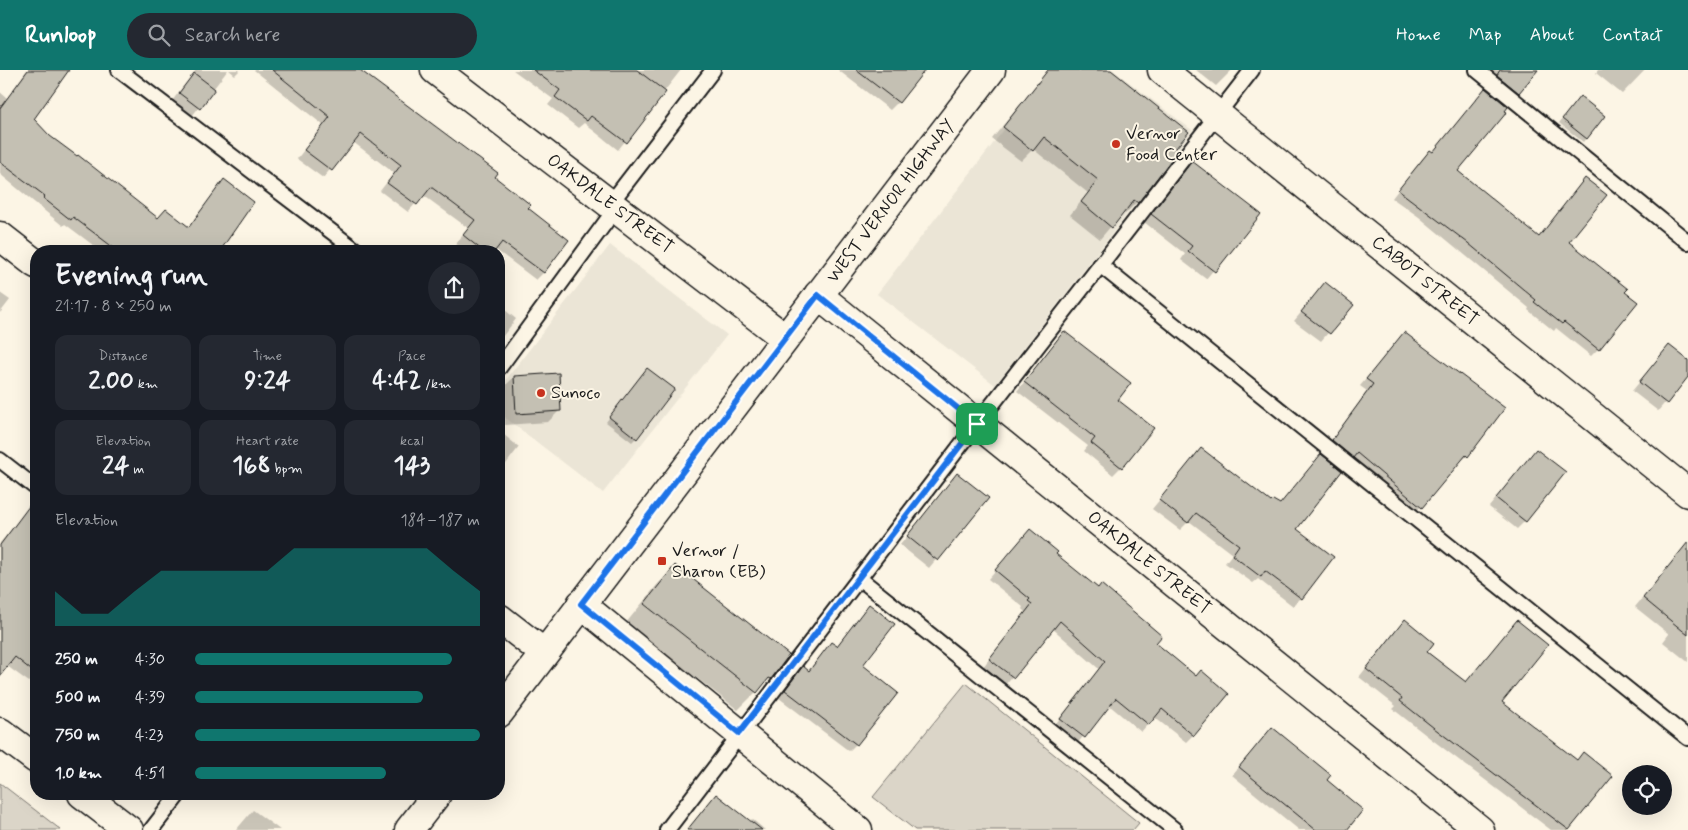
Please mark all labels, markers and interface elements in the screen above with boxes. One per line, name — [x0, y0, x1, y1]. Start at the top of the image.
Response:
search box — [127, 13, 477, 58]
text: Runloop — [25, 20, 97, 51]
icon: search — [145, 21, 173, 49]
text: Search here — [185, 23, 280, 48]
text: Home — [1396, 23, 1441, 47]
text: Map — [1469, 23, 1502, 47]
text: About — [1530, 23, 1574, 47]
text: Contact — [1602, 23, 1663, 47]
street label: WEST VERNOR HIGHWAY — [821, 114, 961, 288]
place label: Vernor Food Center — [1126, 122, 1218, 167]
marker: Vernor Food Center — [1110, 138, 1122, 150]
street label: OAKDALE STREET — [542, 148, 678, 260]
street label: CABOT STREET — [1366, 230, 1484, 332]
text: Evening run — [55, 258, 208, 295]
button: share — [428, 262, 480, 314]
text: 21:17 · 8 × 250 m — [55, 296, 172, 317]
text: Distance — [99, 347, 148, 365]
text: Time — [253, 347, 282, 365]
text: Pace — [398, 347, 426, 365]
text: 2.00 — [88, 365, 134, 398]
text: 9:24 — [244, 365, 291, 398]
text: 4:42 — [372, 365, 421, 398]
text: km — [134, 375, 158, 393]
text: /km — [421, 375, 451, 393]
place label: Sunoco — [551, 381, 600, 405]
marker: Sunoco — [535, 387, 547, 399]
pin — [956, 403, 998, 445]
icon: arrive — [963, 410, 991, 438]
text: Elevation — [96, 432, 151, 450]
text: Heart rate — [236, 432, 299, 450]
text: kcal — [400, 432, 424, 450]
text: 24 — [102, 450, 129, 483]
text: 168 — [232, 450, 271, 483]
text: 143 — [394, 450, 430, 483]
text: m — [129, 460, 144, 478]
text: bpm — [271, 460, 303, 478]
street label: OAKDALE STREET — [1082, 506, 1216, 620]
text: Elevation — [55, 510, 118, 531]
text: 184–187 m — [400, 510, 480, 531]
place label: Vernor / Sharon (EB) — [672, 539, 766, 584]
marker: Vernor / Sharon (EB) — [656, 555, 668, 567]
text: 250 m — [55, 649, 98, 670]
text: 4:30 — [135, 649, 165, 670]
text: 500 m — [55, 687, 100, 708]
text: 4:39 — [135, 687, 165, 708]
text: 750 m — [55, 725, 100, 746]
text: 4:23 — [135, 725, 163, 746]
text: 1.0 km — [55, 763, 102, 784]
text: 4:51 — [135, 763, 165, 784]
map controls — [1622, 765, 1672, 815]
button: locate — [1622, 765, 1672, 815]

